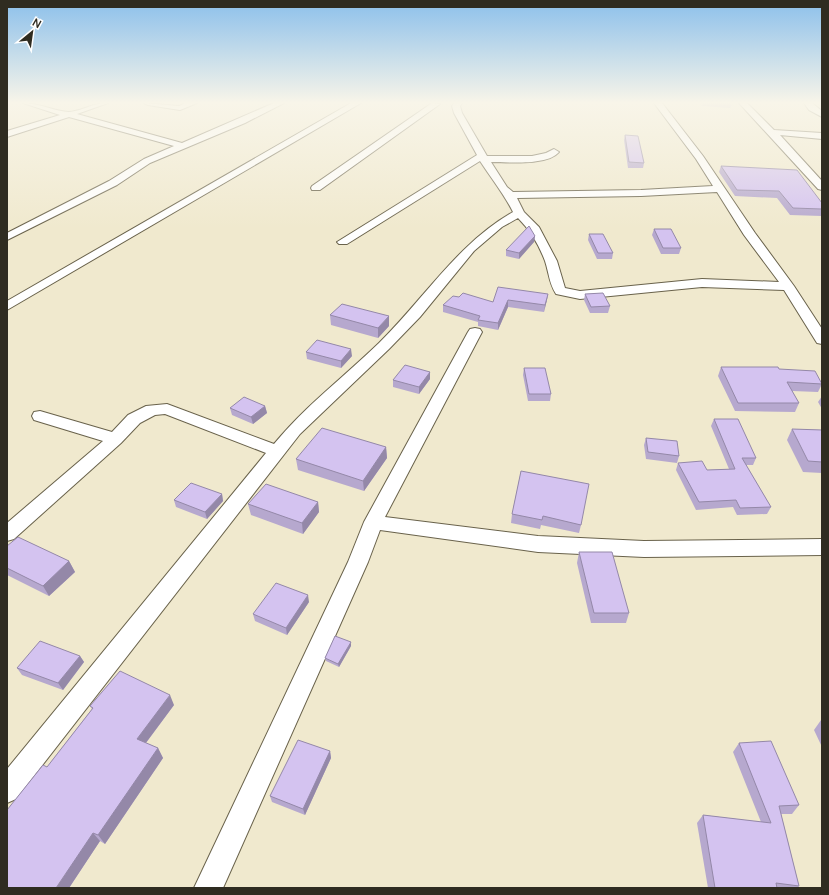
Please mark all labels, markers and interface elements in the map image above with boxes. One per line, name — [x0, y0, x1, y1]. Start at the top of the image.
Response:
north arrow — [12, 12, 52, 52]
text: N — [30, 14, 44, 31]

